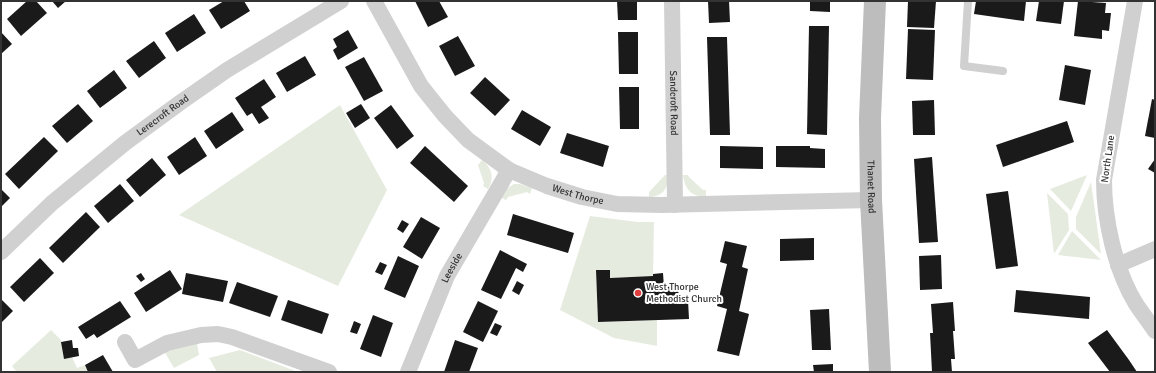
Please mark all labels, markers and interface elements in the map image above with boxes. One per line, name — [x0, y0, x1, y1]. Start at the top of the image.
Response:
street label: Sandcroft Road — [667, 70, 680, 136]
street label: Lerecroft Road — [134, 92, 191, 139]
street label: North Lane — [1099, 135, 1117, 183]
street label: Thanet Road — [865, 160, 878, 214]
street label: West Thorpe — [551, 182, 605, 207]
street label: Leeside — [439, 251, 465, 285]
place label: West Thorpe Methodist Church — [646, 281, 722, 305]
marker: West Thorpe Methodist Church — [633, 288, 643, 298]

